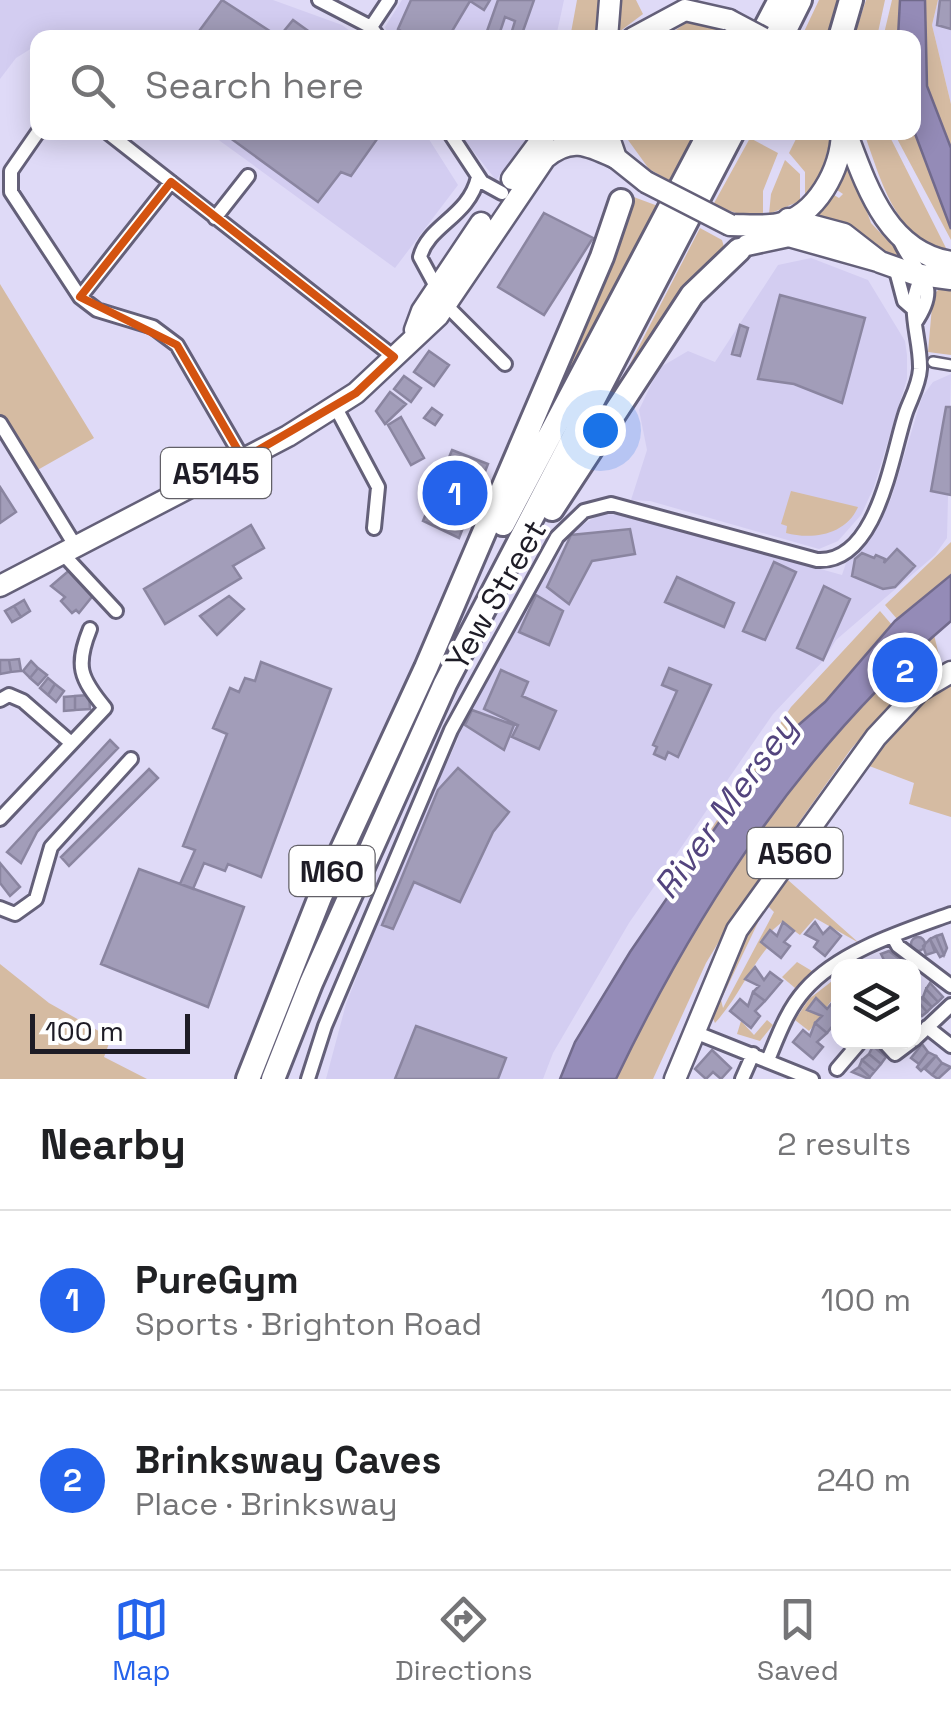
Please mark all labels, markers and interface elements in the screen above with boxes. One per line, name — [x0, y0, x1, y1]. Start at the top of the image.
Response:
search box — [30, 30, 921, 140]
icon: search — [65, 58, 120, 113]
text: Search here — [145, 61, 364, 109]
your location — [575, 405, 626, 456]
road number: A5145 — [161, 448, 271, 498]
pin: 1 — [422, 456, 488, 530]
street label: Yew Street — [437, 513, 555, 677]
pin: 2 — [872, 632, 938, 708]
water label: River Mersey — [644, 705, 807, 907]
road number: A560 — [748, 828, 842, 878]
road number: M60 — [290, 846, 374, 896]
map controls — [831, 959, 921, 1049]
button: layers — [831, 959, 921, 1049]
scale bar — [30, 1009, 190, 1054]
text: 100 m — [45, 1013, 124, 1049]
text: Nearby — [40, 1118, 186, 1171]
text: 2 results — [777, 1124, 911, 1164]
text: PureGym — [135, 1256, 299, 1304]
text: 1 — [65, 1280, 80, 1320]
text: 100 m — [821, 1280, 911, 1320]
text: Sports · Brighton Road — [135, 1304, 482, 1344]
text: Brinksway Caves — [135, 1436, 441, 1484]
text: 2 — [63, 1460, 82, 1500]
text: 240 m — [816, 1460, 911, 1500]
text: Place · Brinksway — [135, 1484, 398, 1524]
tab: Map — [112, 1592, 171, 1688]
tab: Directions — [395, 1592, 532, 1688]
tab: Saved — [757, 1592, 839, 1688]

